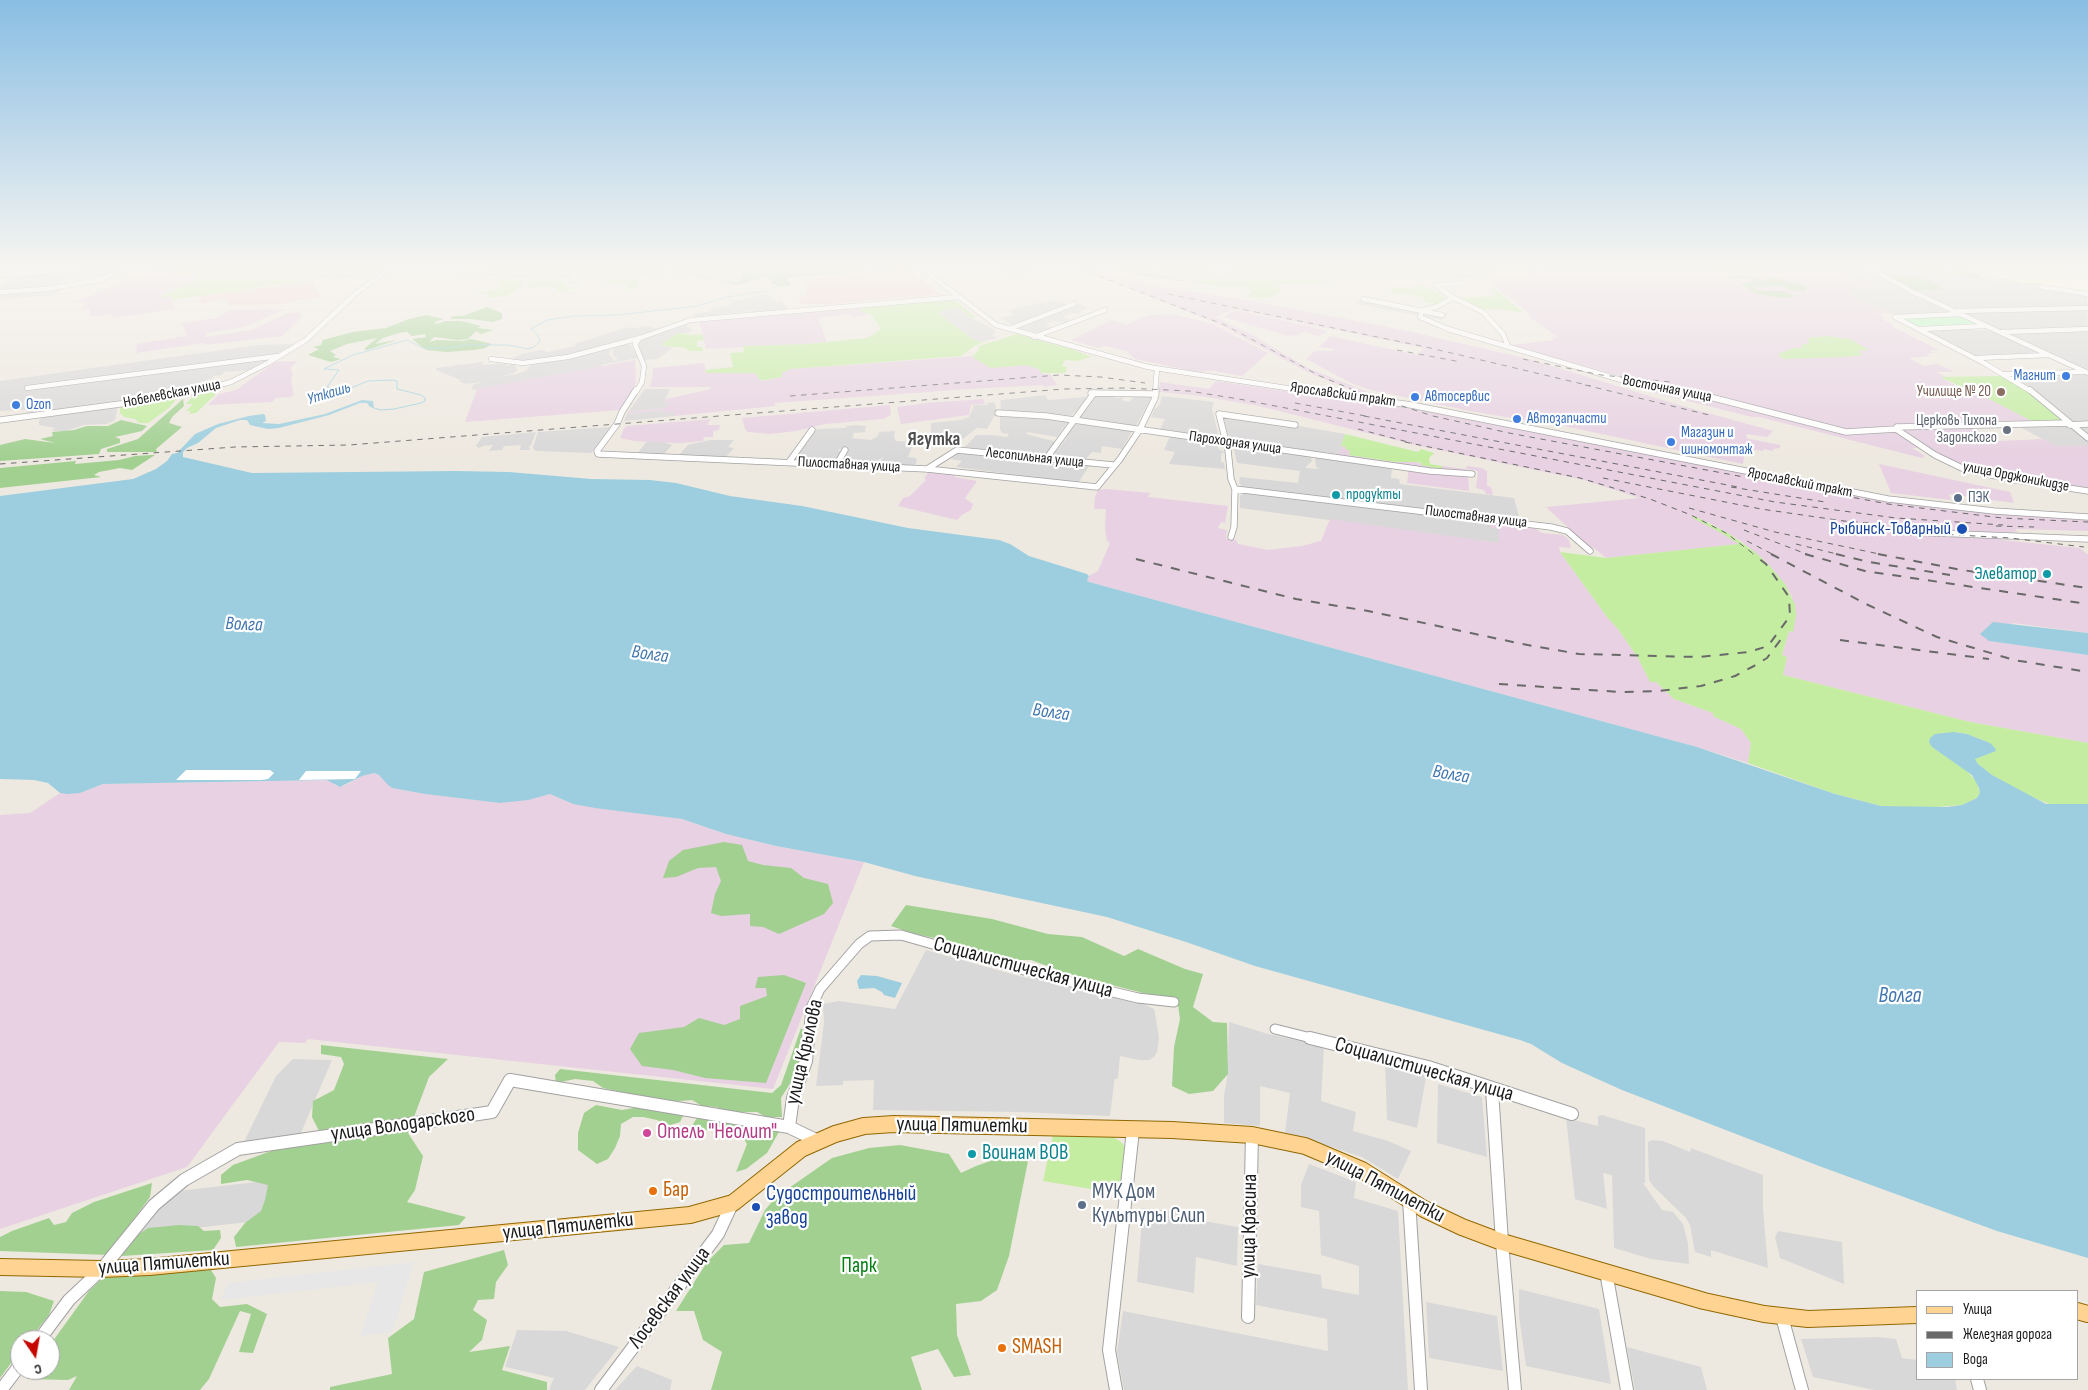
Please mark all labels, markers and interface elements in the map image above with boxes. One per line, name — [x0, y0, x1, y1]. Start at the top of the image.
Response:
place label: Магнит — [2014, 367, 2056, 385]
marker: Магнит — [2060, 370, 2072, 382]
street label: Восточная улица — [1621, 372, 1713, 406]
street label: Нобелевская улица — [122, 376, 222, 412]
water label: Уткашь — [305, 378, 353, 410]
street label: Ярославский тракт — [1289, 379, 1397, 411]
place label: Училище № 20 — [1917, 383, 1991, 401]
marker: Училище № 20 — [1995, 386, 2007, 398]
place label: Автосервис — [1425, 388, 1490, 406]
marker: Автосервис — [1409, 391, 1421, 403]
place label: Ozon — [26, 396, 51, 414]
marker: Ozon — [10, 399, 22, 411]
place label: Автозапчасти — [1527, 410, 1607, 428]
place label: Церковь Тихона Задонского — [1916, 412, 1997, 447]
marker: Автозапчасти — [1511, 413, 1523, 425]
place label: Магазин и шиномонтаж — [1681, 424, 1753, 459]
marker: Церковь Тихона Задонского — [2001, 424, 2013, 436]
street label: Пароходная улица — [1188, 428, 1282, 458]
district label: Ягутка — [908, 429, 960, 451]
marker: Магазин и шиномонтаж — [1665, 436, 1677, 448]
street label: Лесопильная улица — [985, 444, 1085, 472]
street label: Пилоставная улица — [797, 453, 901, 477]
street label: улица Орджоникидзе — [1961, 458, 2071, 496]
street label: Ярославский тракт — [1746, 464, 1854, 502]
place label: продукты — [1346, 486, 1401, 504]
marker: продукты — [1330, 489, 1342, 501]
place label: ПЭК — [1968, 489, 1989, 507]
marker: ПЭК — [1952, 492, 1964, 504]
street label: Пилоставная улица — [1424, 502, 1528, 532]
place label: Рыбинск-Товарный — [1830, 518, 1951, 540]
marker: Рыбинск-Товарный — [1955, 522, 1969, 536]
place label: Элеватор — [1974, 563, 2037, 585]
marker: Элеватор — [2041, 568, 2053, 580]
water label: Волга — [225, 613, 263, 637]
water label: Волга — [630, 641, 670, 669]
water label: Волга — [1031, 699, 1071, 727]
water label: Волга — [1431, 761, 1471, 789]
street label: Социалистическая улица — [931, 932, 1115, 1004]
water label: Волга — [1879, 983, 1921, 1009]
street label: улица Крылова — [781, 997, 829, 1107]
street label: Социалистическая улица — [1332, 1032, 1516, 1108]
street label: улица Володарского — [329, 1102, 477, 1148]
street label: улица Пятилетки — [896, 1112, 1028, 1140]
place label: Отель "Неолит" — [657, 1120, 777, 1146]
marker: Отель "Неолит" — [641, 1127, 653, 1139]
place label: Воинам ВОВ — [982, 1141, 1068, 1167]
street label: улица Пятилетки — [1321, 1145, 1449, 1229]
marker: Воинам ВОВ — [966, 1148, 978, 1160]
street label: улица Красина — [1236, 1174, 1264, 1278]
place label: Бар — [663, 1178, 689, 1204]
place label: МУК Дом Культуры Слип — [1092, 1180, 1205, 1230]
place label: Судостроительный завод — [766, 1182, 916, 1232]
marker: Бар — [647, 1185, 659, 1197]
marker: МУК Дом Культуры Слип — [1076, 1199, 1088, 1211]
marker: Судостроительный завод — [750, 1201, 762, 1213]
street label: улица Пятилетки — [501, 1208, 635, 1246]
street label: Лосевская улица — [624, 1242, 716, 1354]
street label: улица Пятилетки — [98, 1247, 230, 1281]
park label: Парк — [841, 1254, 877, 1280]
legend — [1916, 1290, 2078, 1380]
text: Улица — [1963, 1300, 1992, 1319]
text: Железная дорога — [1963, 1325, 2052, 1344]
north arrow — [10, 1330, 60, 1380]
place label: SMASH — [1012, 1335, 1062, 1361]
marker: SMASH — [996, 1342, 1008, 1354]
text: Вода — [1963, 1350, 1988, 1369]
text: С — [33, 1360, 43, 1378]

